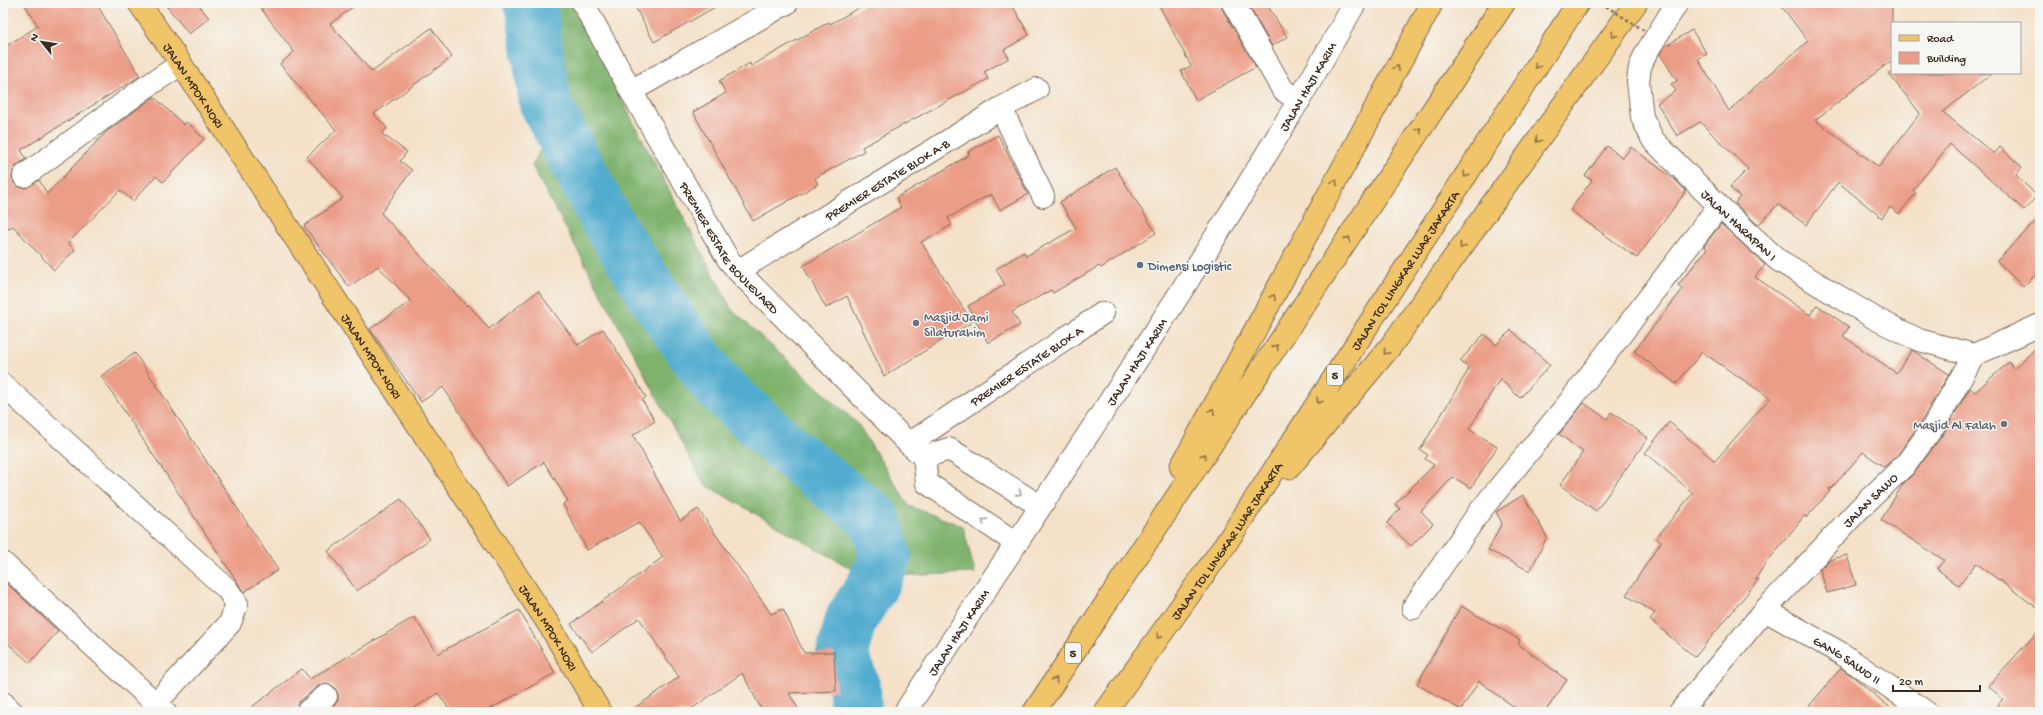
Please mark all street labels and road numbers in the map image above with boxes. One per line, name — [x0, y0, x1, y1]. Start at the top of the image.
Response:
street label: JALAN HAJI KARIM — [1277, 39, 1342, 135]
street label: JALAN MPOK NORI — [159, 41, 226, 132]
street label: PREMIER ESTATE BLOK A-B — [822, 137, 953, 226]
street label: PREMIER ESTATE BOULEVARD — [675, 179, 782, 318]
street label: JALAN TOL LINGKAR LUAR JAKARTA — [1349, 187, 1464, 354]
street label: JALAN HARAPAN I — [1697, 188, 1779, 265]
street label: JALAN MPOK NORI — [337, 312, 404, 403]
street label: JALAN HAJI KARIM — [1104, 315, 1172, 409]
street label: PREMIER ESTATE BLOK A — [967, 323, 1087, 411]
road number: 5 — [1327, 365, 1343, 385]
street label: JALAN TOL LINGKAR LUAR JAKARTA — [1169, 459, 1288, 623]
street label: JALAN SAWO — [1841, 471, 1902, 531]
street label: JALAN MPOK NORI — [515, 582, 580, 674]
street label: JALAN HAJI KARIM — [926, 586, 994, 679]
street label: GANG SAWO II — [1810, 634, 1883, 688]
road number: 5 — [1065, 643, 1081, 663]

